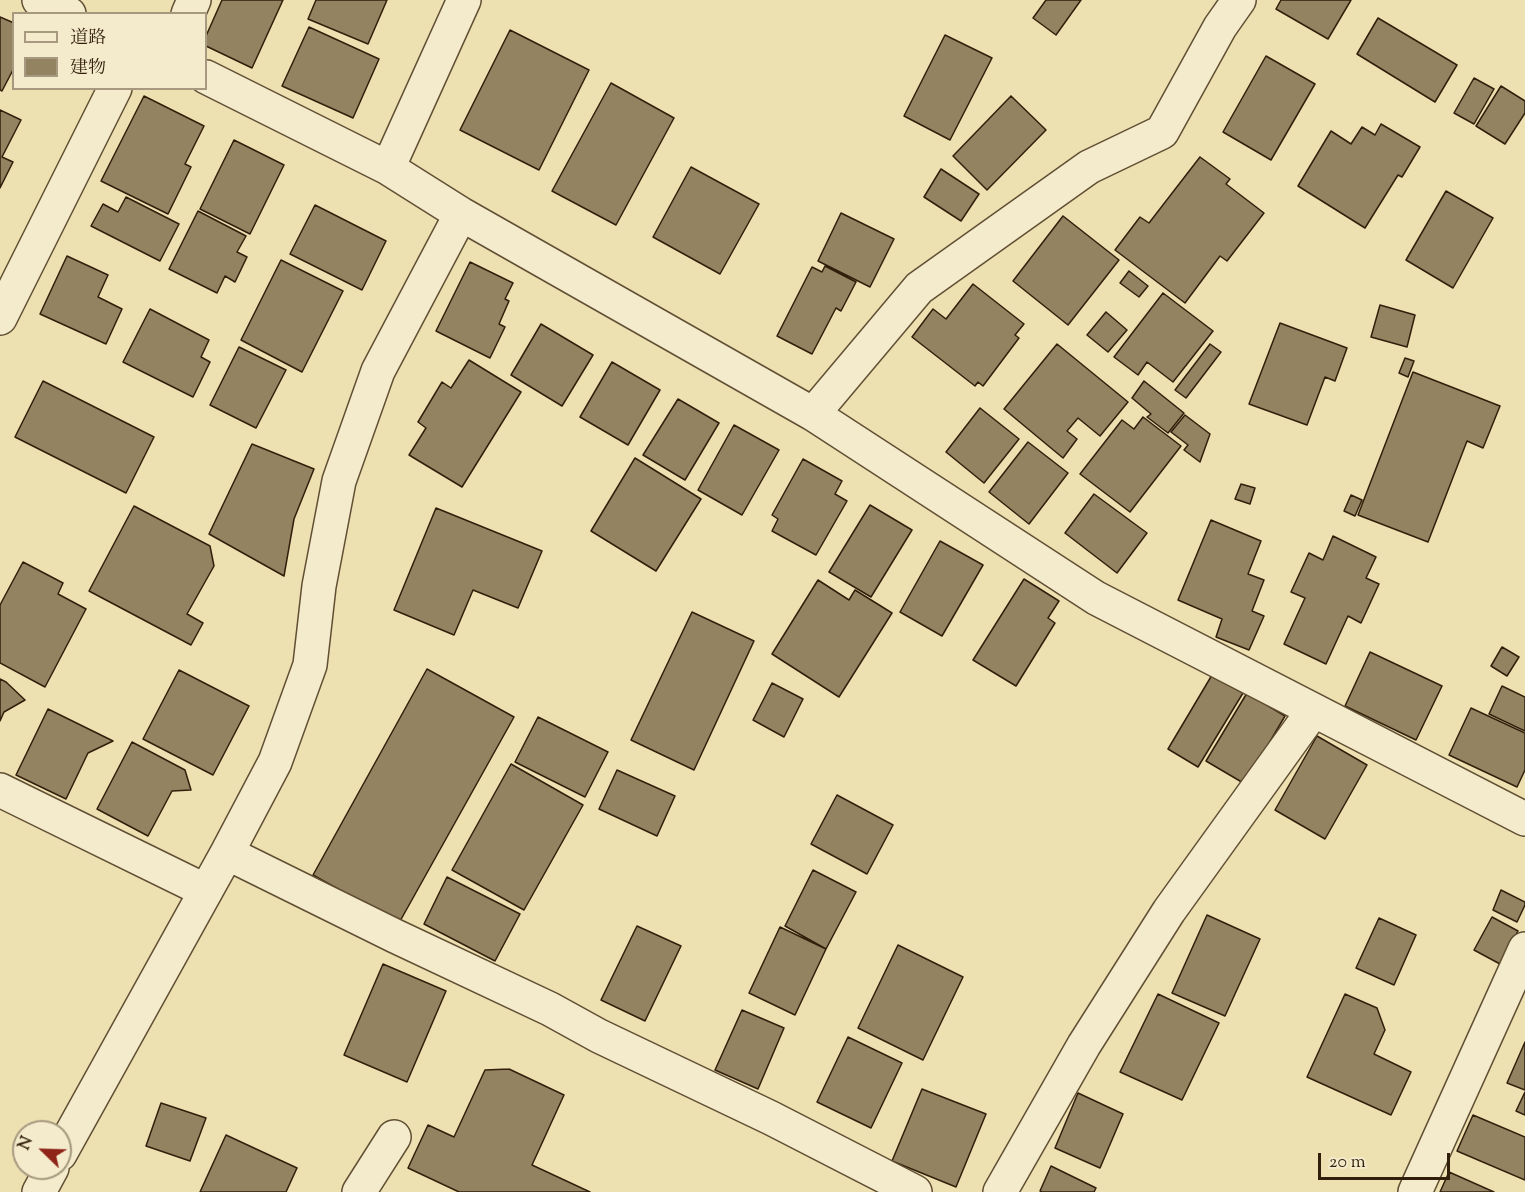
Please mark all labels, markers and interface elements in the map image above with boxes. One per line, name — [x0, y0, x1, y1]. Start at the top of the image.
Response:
legend — [12, 12, 207, 90]
text: 道路 — [70, 26, 106, 52]
text: 建物 — [70, 56, 106, 82]
north arrow — [12, 1120, 72, 1180]
text: N — [14, 1133, 40, 1154]
scale bar — [1321, 1141, 1453, 1179]
text: 20 m — [1329, 1150, 1366, 1176]

